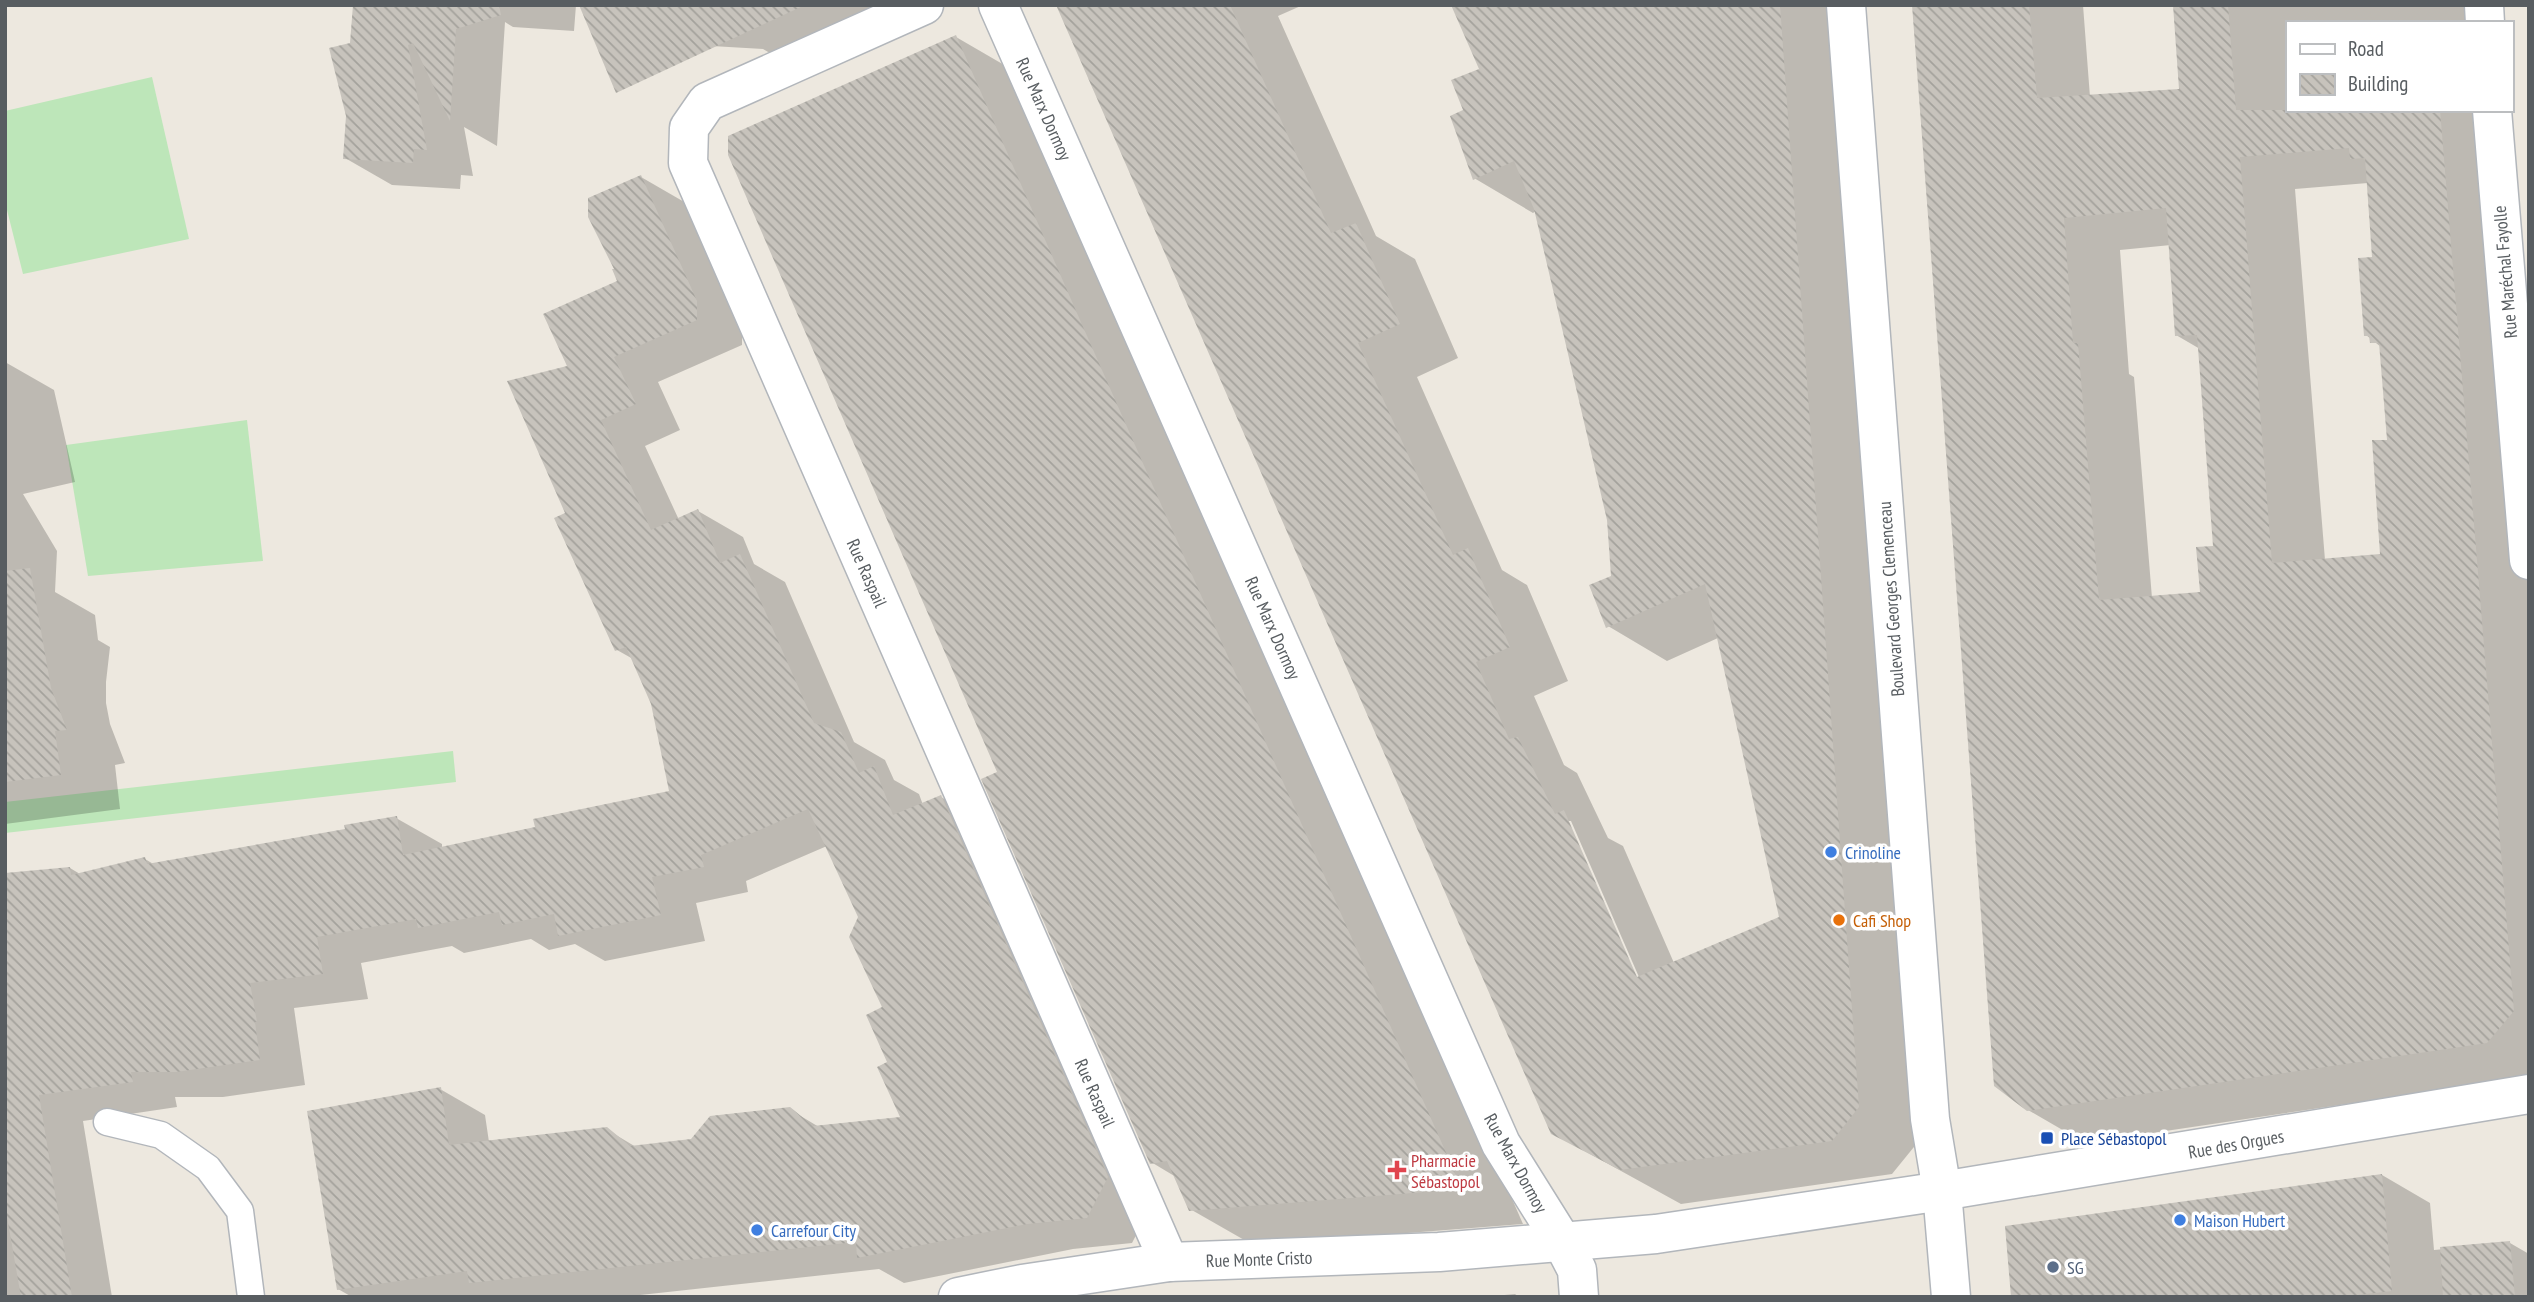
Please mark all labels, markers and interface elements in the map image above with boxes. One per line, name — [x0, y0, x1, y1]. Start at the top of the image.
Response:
legend — [2286, 21, 2513, 112]
text: Road — [2348, 35, 2384, 62]
street label: Rue Marx Dormoy — [1011, 54, 1077, 164]
text: Building — [2348, 70, 2408, 97]
street label: Rue Maréchal Fayolle — [2488, 205, 2522, 339]
street label: Boulevard Georges Clemenceau — [1873, 501, 1909, 697]
street label: Rue Raspail — [842, 535, 893, 612]
street label: Rue Marx Dormoy — [1240, 573, 1306, 683]
place label: Crinoline — [1845, 841, 1901, 864]
marker: Crinoline — [1823, 844, 1839, 860]
place label: Cafi Shop — [1853, 909, 1911, 932]
marker: Cafi Shop — [1831, 912, 1847, 928]
street label: Rue Raspail — [1070, 1055, 1121, 1132]
street label: Rue Marx Dormoy — [1479, 1109, 1553, 1217]
street label: Rue des Orgues — [2186, 1124, 2286, 1164]
place label: Place Sébastopol — [2061, 1127, 2167, 1150]
marker: Place Sébastopol — [2039, 1130, 2055, 1146]
place label: Pharmacie Sébastopol — [1411, 1149, 1480, 1193]
marker: Pharmacie Sébastopol — [1389, 1162, 1405, 1178]
place label: Maison Hubert — [2194, 1209, 2285, 1232]
marker: Maison Hubert — [2172, 1212, 2188, 1228]
place label: Carrefour City — [771, 1219, 856, 1242]
marker: Carrefour City — [749, 1222, 765, 1238]
street label: Rue Monte Cristo — [1205, 1246, 1313, 1272]
place label: SG — [2067, 1256, 2084, 1279]
marker: SG — [2045, 1259, 2061, 1275]

